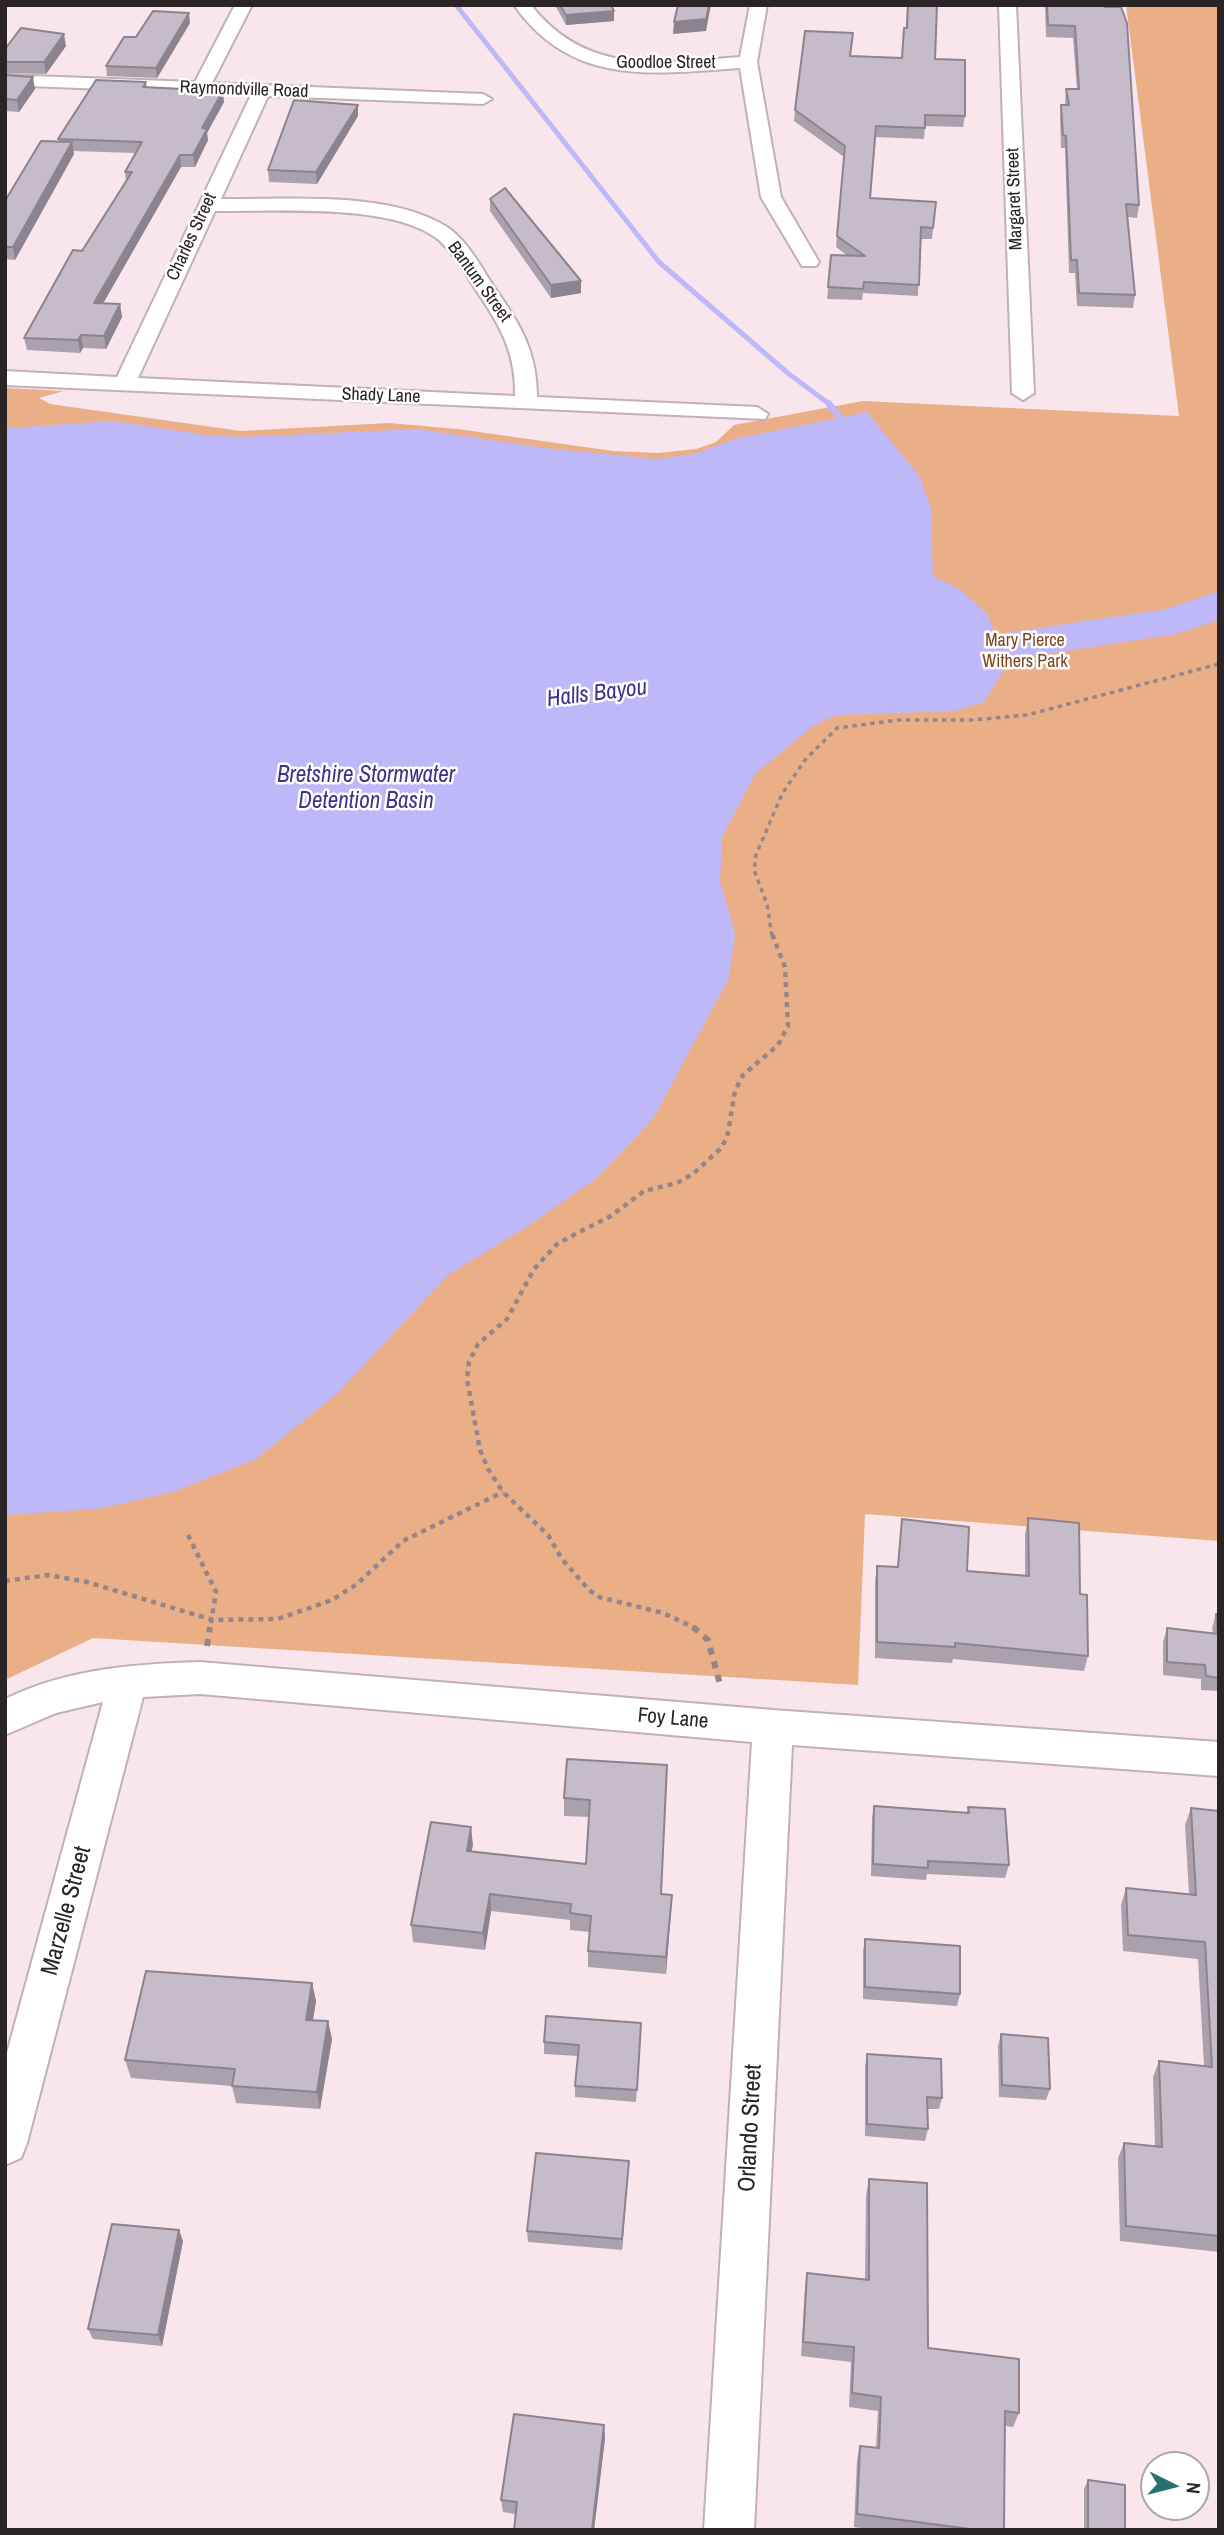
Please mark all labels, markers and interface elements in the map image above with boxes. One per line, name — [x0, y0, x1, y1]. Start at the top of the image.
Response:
street label: Goodloe Street — [616, 52, 716, 74]
street label: Raymondville Road — [179, 77, 309, 103]
street label: Margaret Street — [1002, 147, 1028, 251]
street label: Charles Street — [162, 190, 222, 284]
street label: Bantum Street — [443, 237, 515, 327]
street label: Shady Lane — [341, 384, 421, 408]
park label: Mary Pierce Withers Park — [982, 630, 1068, 672]
water label: Halls Bayou — [545, 674, 649, 714]
water label: Bretshire Stormwater Detention Basin — [277, 762, 455, 816]
street label: Foy Lane — [637, 1703, 709, 1735]
street label: Marzelle Street — [36, 1843, 98, 1979]
street label: Orlando Street — [733, 2063, 769, 2193]
north arrow — [1140, 2451, 1210, 2521]
text: N — [1180, 2481, 1207, 2495]

